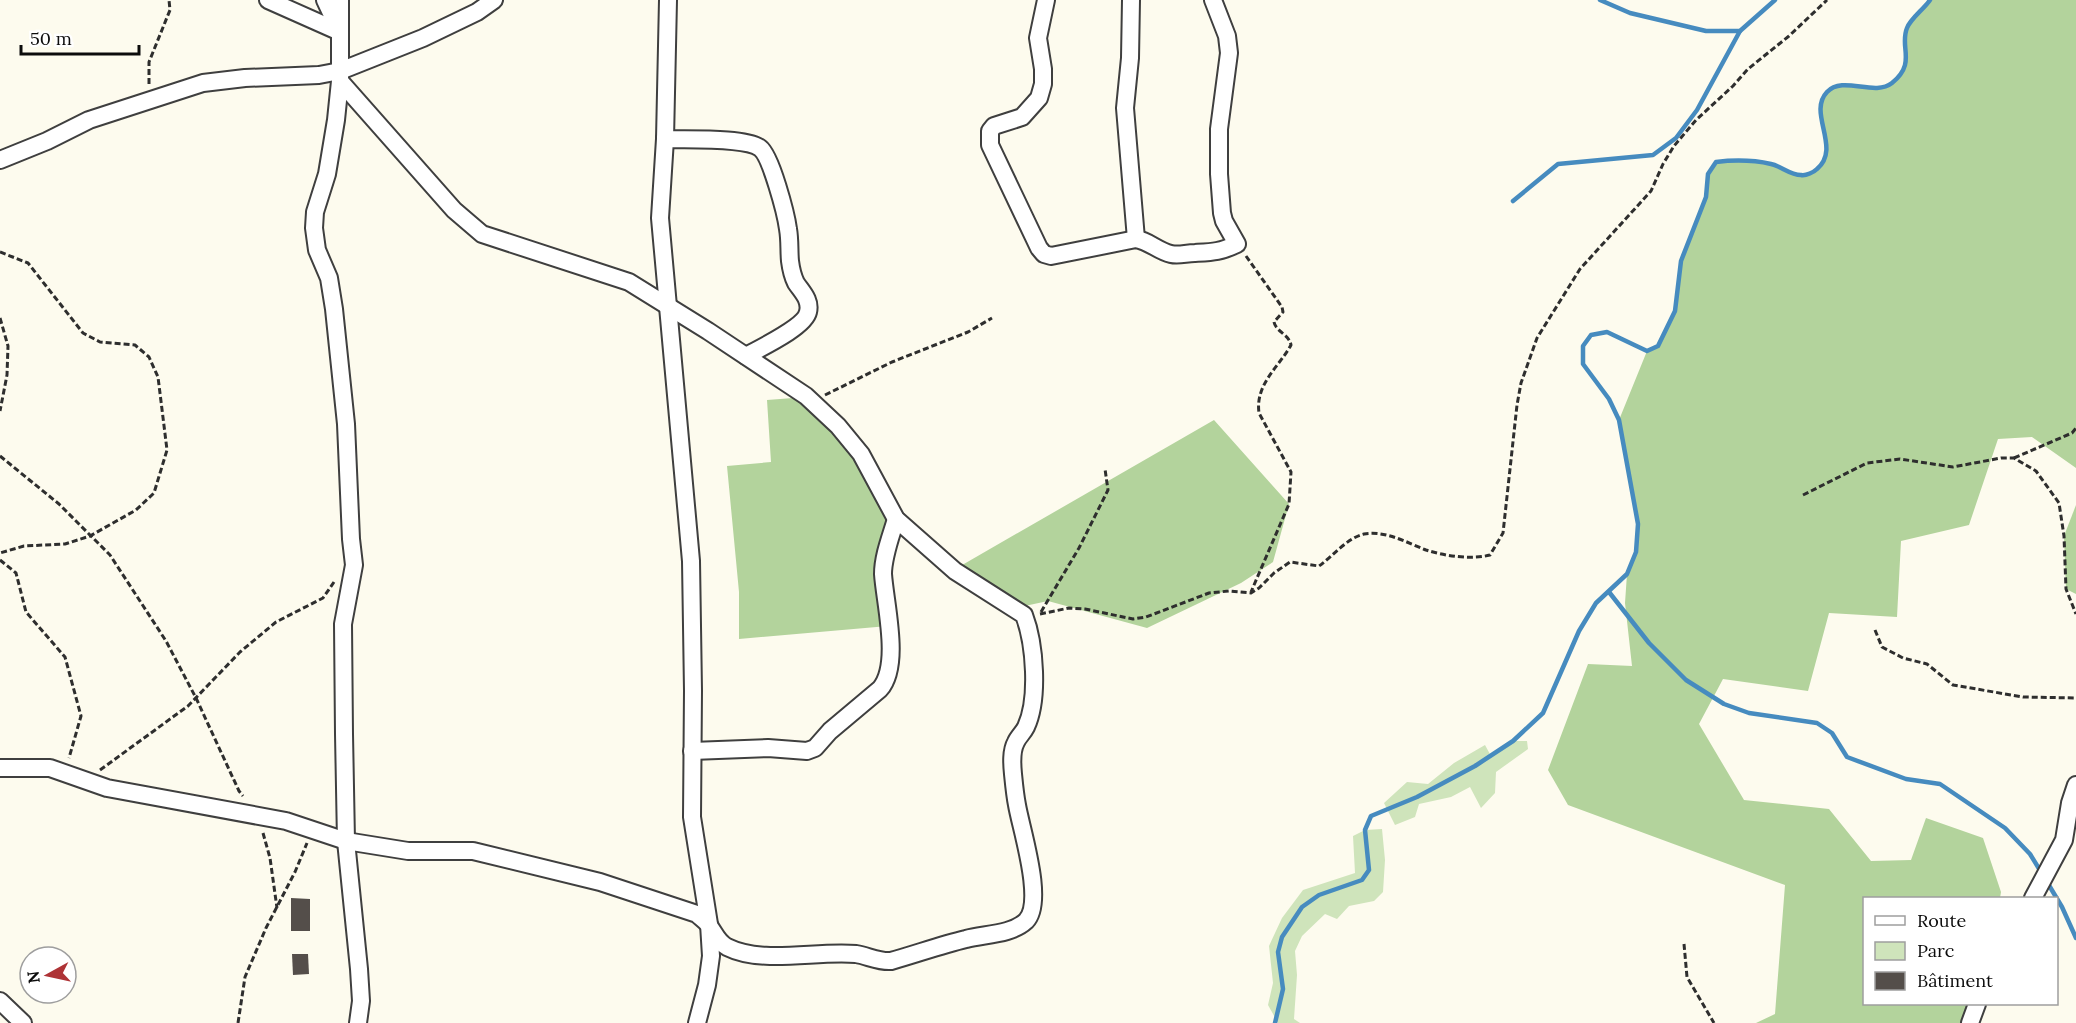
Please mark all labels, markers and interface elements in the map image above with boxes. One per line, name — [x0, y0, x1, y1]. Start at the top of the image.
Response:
scale bar — [21, 18, 140, 56]
text: 50 m — [30, 27, 72, 50]
legend — [1863, 897, 2058, 1005]
text: Route — [1917, 909, 1966, 932]
text: Parc — [1917, 939, 1954, 962]
north arrow — [18, 945, 78, 1005]
text: Bâtiment — [1917, 969, 1993, 992]
text: N — [22, 970, 44, 985]

